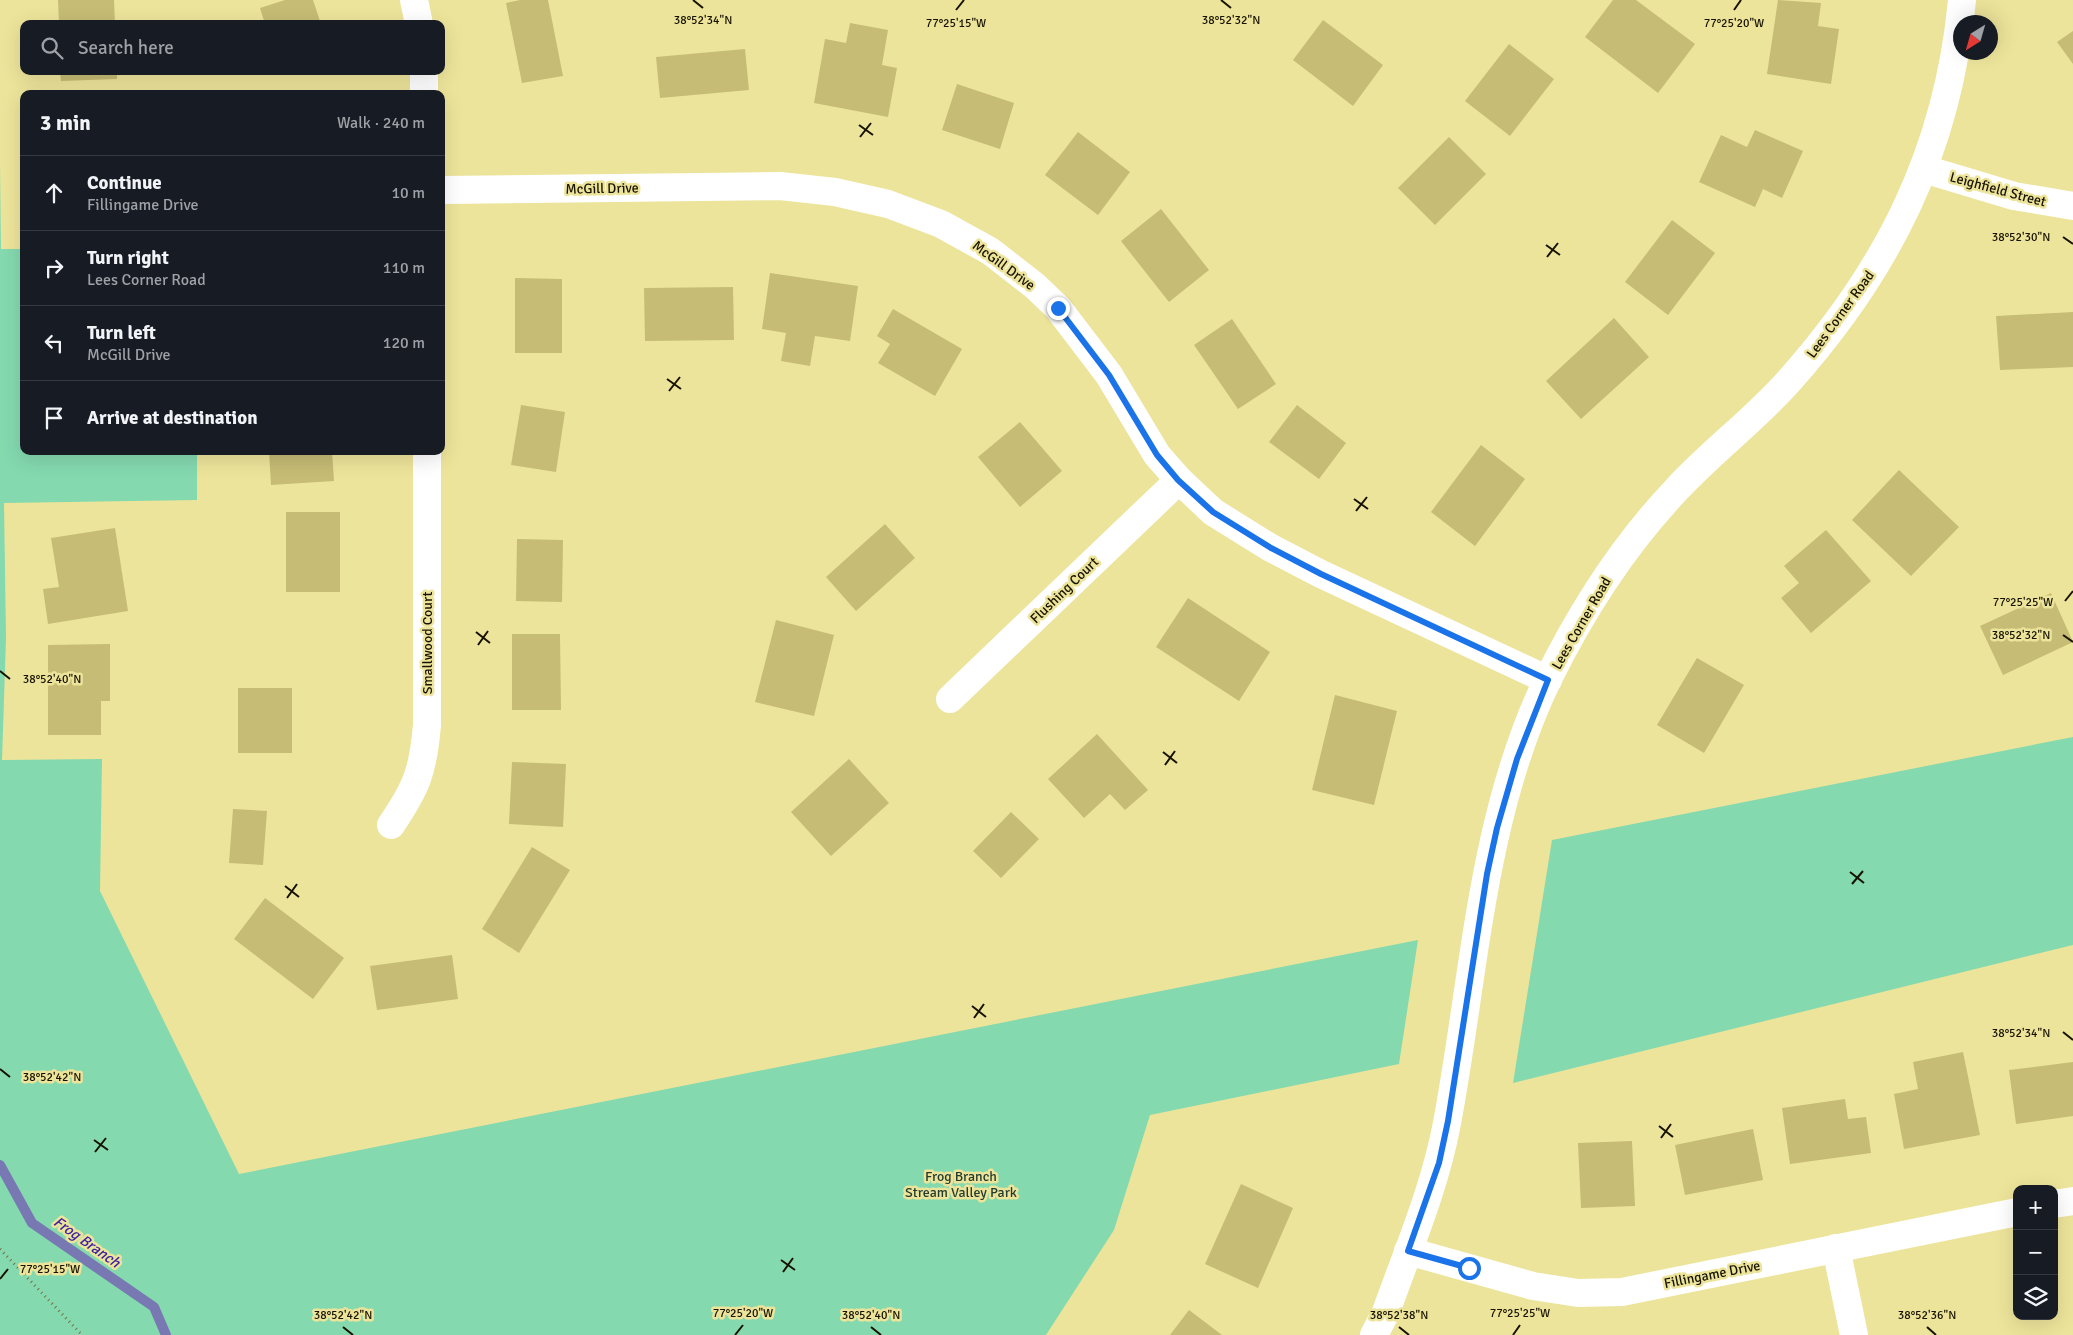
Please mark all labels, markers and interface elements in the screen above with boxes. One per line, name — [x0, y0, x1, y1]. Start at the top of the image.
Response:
text: 38°52'34"N — [674, 13, 732, 28]
text: 38°52'32"N — [1202, 13, 1260, 28]
north arrow — [1953, 15, 1998, 60]
text: 77°25'15"W — [926, 16, 986, 31]
text: 77°25'20"W — [1704, 16, 1764, 31]
search box — [20, 20, 445, 75]
icon: search — [38, 34, 66, 62]
text: Search here — [78, 36, 174, 60]
text: 3 min — [40, 110, 91, 136]
text: Walk · 240 m — [337, 113, 425, 133]
street label: Leighfield Street — [1948, 168, 2048, 211]
text: Continue — [87, 171, 162, 195]
icon: ahead — [40, 179, 68, 207]
street label: McGill Drive — [565, 179, 639, 198]
text: 10 m — [391, 183, 425, 203]
text: Fillingame Drive — [87, 195, 199, 215]
text: 38°52'30"N — [1992, 230, 2050, 245]
street label: McGill Drive — [969, 237, 1038, 294]
text: Turn right — [87, 246, 169, 270]
icon: right — [40, 254, 68, 282]
text: 110 m — [383, 258, 425, 278]
street label: Lees Corner Road — [1803, 267, 1878, 361]
text: Lees Corner Road — [87, 270, 206, 290]
route end — [1047, 297, 1070, 320]
text: Turn left — [87, 321, 156, 345]
icon: left — [40, 329, 68, 357]
text: 120 m — [383, 333, 425, 353]
text: McGill Drive — [87, 345, 171, 365]
icon: arrive — [40, 404, 68, 432]
text: Arrive at destination — [87, 406, 258, 430]
street label: Flushing Court — [1027, 554, 1102, 627]
street label: Lees Corner Road — [1548, 574, 1615, 672]
street label: Smallwood Court — [419, 592, 436, 694]
text: 77°25'25"W — [1993, 595, 2053, 610]
text: 38°52'32"N — [1992, 628, 2050, 643]
text: 38°52'40"N — [23, 672, 81, 687]
text: 38°52'34"N — [1992, 1026, 2050, 1041]
text: 38°52'42"N — [23, 1070, 81, 1085]
park label: Frog Branch Stream Valley Park — [905, 1168, 1017, 1201]
map controls — [2013, 1185, 2058, 1320]
button: + — [2013, 1185, 2058, 1230]
water label: Frog Branch — [50, 1213, 124, 1272]
button: − — [2013, 1230, 2058, 1275]
route start — [1458, 1257, 1481, 1280]
street label: Fillingame Drive — [1663, 1257, 1762, 1292]
text: 77°25'15"W — [20, 1262, 80, 1277]
button: layers — [2013, 1275, 2058, 1320]
text: 77°25'20"W — [713, 1306, 773, 1321]
text: 77°25'25"W — [1490, 1306, 1550, 1321]
text: 38°52'42"N — [314, 1308, 372, 1323]
text: 38°52'40"N — [842, 1308, 900, 1323]
text: 38°52'38"N — [1370, 1308, 1428, 1323]
text: 38°52'36"N — [1898, 1308, 1956, 1323]

